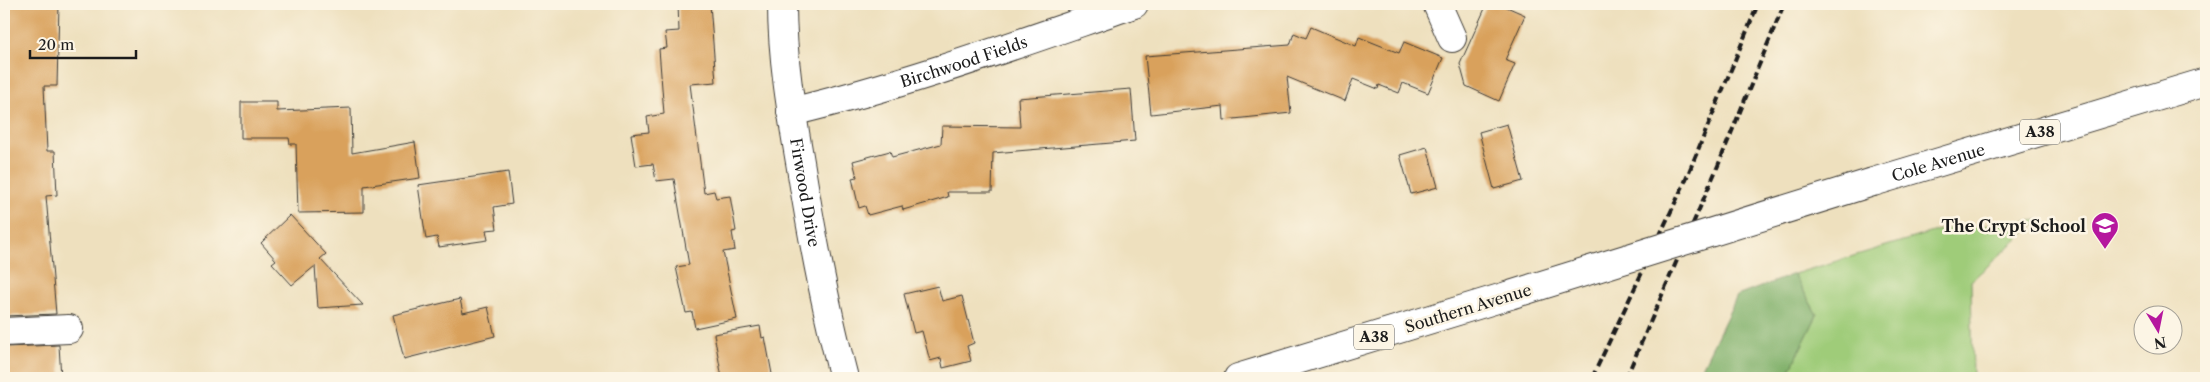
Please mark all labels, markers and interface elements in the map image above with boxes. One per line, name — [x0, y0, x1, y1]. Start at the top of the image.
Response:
scale bar — [30, 28, 136, 60]
street label: Birchwood Fields — [898, 31, 1030, 92]
text: 20 m — [38, 35, 74, 54]
road number: A38 — [2020, 120, 2060, 144]
street label: Firwood Drive — [786, 136, 825, 248]
street label: Cole Avenue — [1889, 139, 1987, 186]
school or university icon: The Crypt School — [2090, 211, 2120, 250]
place label: The Crypt School — [1941, 216, 2086, 236]
street label: Southern Avenue — [1402, 279, 1534, 337]
north arrow — [2132, 304, 2182, 354]
road number: A38 — [1354, 324, 1394, 350]
text: N — [2153, 333, 2168, 353]

